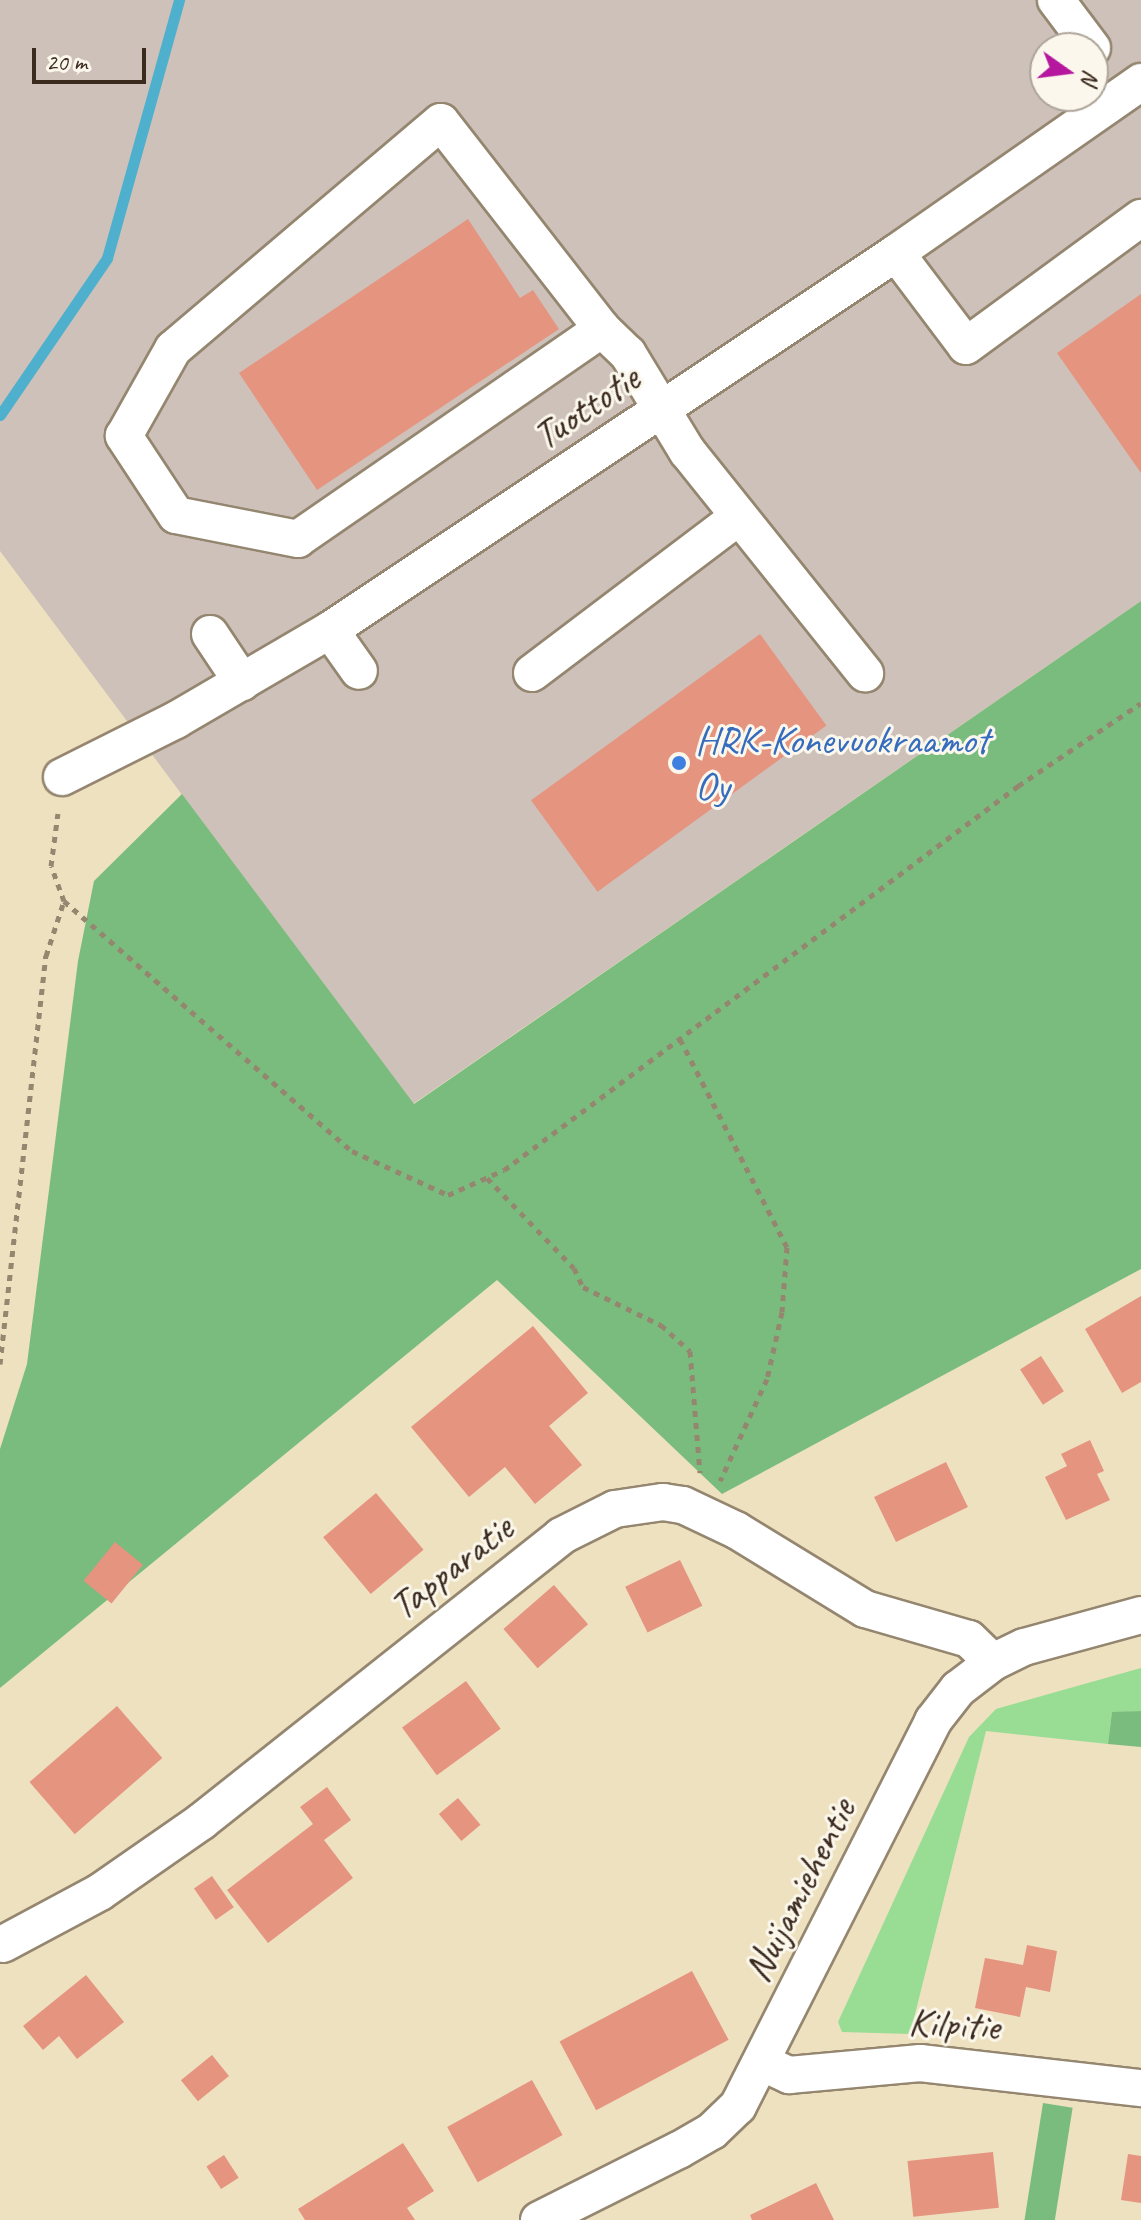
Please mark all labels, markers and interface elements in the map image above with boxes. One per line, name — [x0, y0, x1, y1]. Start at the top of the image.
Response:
scale bar — [36, 32, 150, 82]
north arrow — [1029, 32, 1109, 112]
text: 20 m — [46, 47, 87, 77]
text: N — [1075, 67, 1106, 87]
street label: Tuottotie — [524, 354, 648, 460]
place label: HRK-Konevuokraamot Oy — [695, 716, 989, 810]
marker: HRK-Konevuokraamot Oy — [670, 754, 688, 772]
street label: Tapparatie — [380, 1504, 522, 1630]
street label: Nuijamiehentie — [733, 1791, 865, 1989]
street label: Kilpitie — [907, 1998, 1001, 2050]

